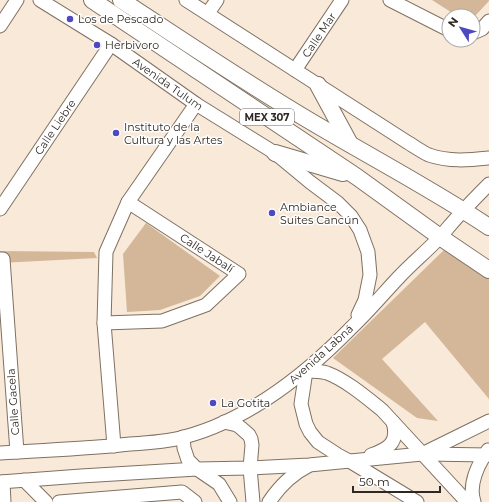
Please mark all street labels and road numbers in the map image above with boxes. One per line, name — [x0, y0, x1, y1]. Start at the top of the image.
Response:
street label: Calle Mar — [299, 10, 339, 60]
street label: Avenida Tulum — [130, 55, 206, 113]
street label: Calle Liebre — [31, 96, 79, 157]
road number: MEX 307 — [240, 109, 294, 125]
street label: Calle Jabalí — [177, 230, 237, 276]
street label: Avenida Labná — [286, 321, 356, 387]
street label: Calle Gacela — [4, 368, 22, 436]

